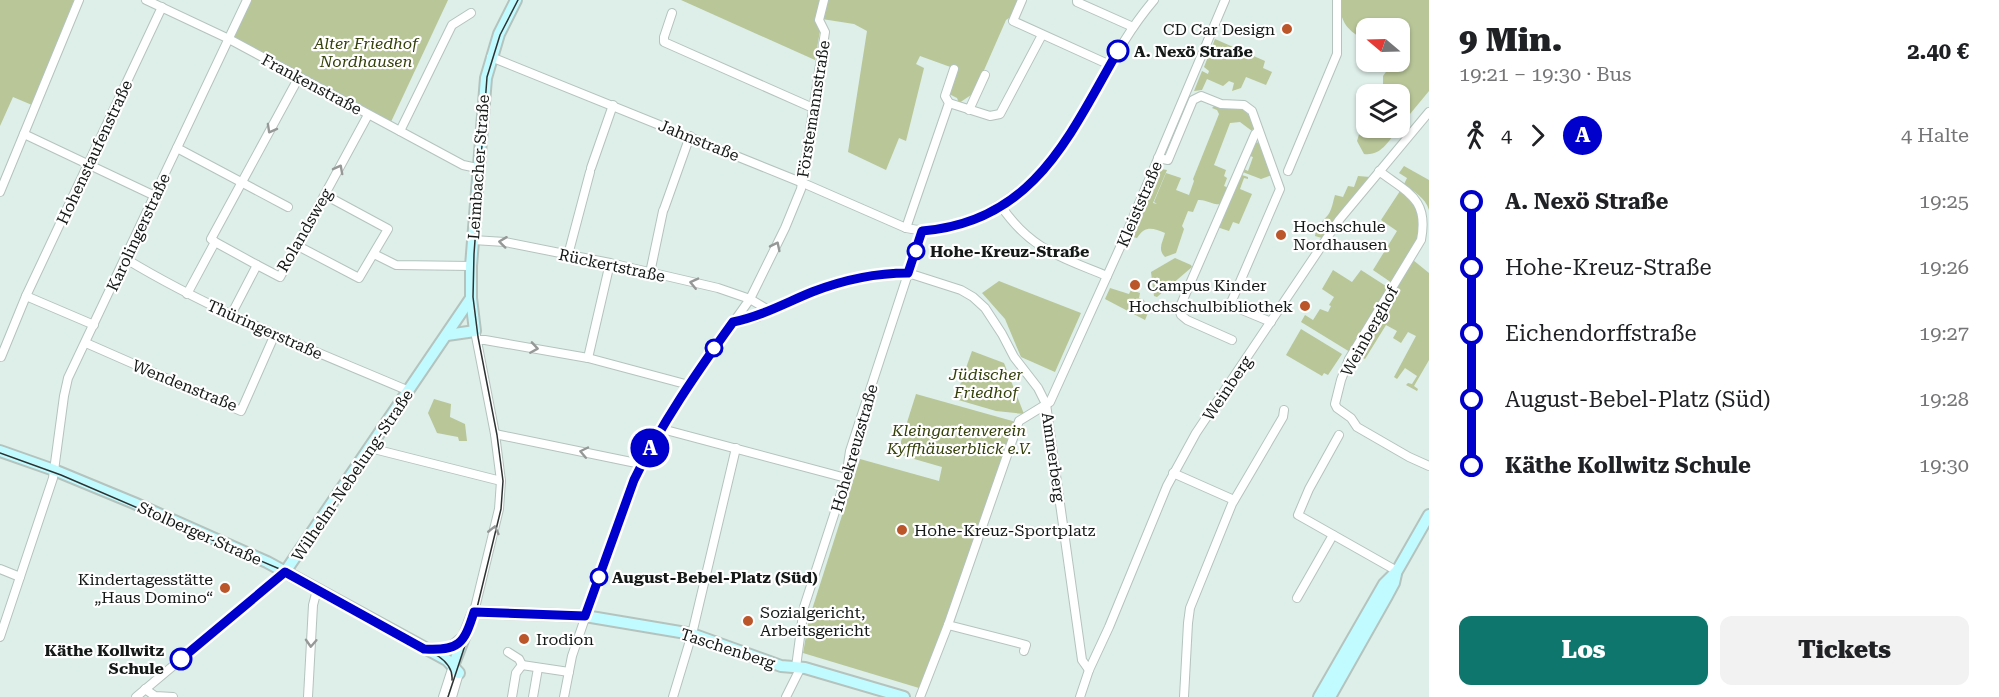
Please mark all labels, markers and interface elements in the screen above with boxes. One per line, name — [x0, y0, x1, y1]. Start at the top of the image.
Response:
north arrow — [1356, 18, 1410, 72]
map controls — [1356, 18, 1410, 138]
place label: CD Car Design — [1163, 20, 1275, 39]
text: 9 Min. — [1459, 20, 1562, 59]
marker: CD Car Design — [1280, 22, 1294, 36]
park label: Alter Friedhof Nordhausen — [313, 34, 420, 71]
street label: Förstemannstraße — [793, 39, 834, 179]
text: 2.40 € — [1907, 39, 1969, 64]
marker: A. Nexö Straße — [1107, 40, 1129, 62]
place label: A. Nexö Straße — [1134, 42, 1253, 61]
street label: Frankenstraße — [258, 50, 365, 119]
text: 19:21 – 19:30 · Bus — [1459, 62, 1631, 86]
street label: Hohenstaufenstraße — [53, 77, 136, 227]
button: layers — [1356, 84, 1410, 138]
street label: Leimbacher Straße — [464, 94, 493, 240]
street label: Jahnstraße — [656, 116, 742, 165]
icon: walk — [1459, 119, 1492, 152]
icon: forward — [1521, 119, 1554, 152]
one-way arrow — [267, 122, 278, 133]
text: 4 — [1501, 123, 1512, 147]
text: A — [1575, 123, 1590, 147]
text: 4 Halte — [1901, 123, 1969, 147]
street label: Kleiststraße — [1113, 158, 1166, 250]
one-way arrow — [332, 165, 343, 176]
street label: Karolingerstraße — [103, 170, 174, 294]
street label: Rolandsweg — [273, 184, 336, 275]
text: A. Nexö Straße — [1505, 189, 1668, 214]
text: 19:25 — [1919, 189, 1969, 213]
place label: Hochschule Nordhausen — [1293, 217, 1388, 254]
marker: Hochschule Nordhausen — [1274, 228, 1288, 242]
one-way arrow — [499, 236, 508, 249]
one-way arrow — [768, 242, 780, 253]
marker: Hohe-Kreuz-Straße — [907, 242, 925, 260]
place label: Hohe-Kreuz-Straße — [930, 242, 1089, 261]
street label: Rückertstraße — [557, 245, 667, 286]
text: Hohe-Kreuz-Straße — [1505, 255, 1712, 280]
text: 19:26 — [1919, 255, 1969, 279]
place label: Campus Kinder — [1147, 276, 1267, 295]
one-way arrow — [689, 277, 699, 290]
marker: Campus Kinder — [1128, 278, 1142, 292]
street label: Weinberghof — [1337, 282, 1402, 380]
street label: Thüringerstraße — [204, 295, 326, 364]
place label: Hochschulbibliothek — [1128, 297, 1293, 316]
marker: Hochschulbibliothek — [1298, 299, 1312, 313]
text: Eichendorffstraße — [1505, 321, 1697, 346]
text: 19:27 — [1919, 321, 1969, 345]
unlabelled marker — [705, 339, 723, 357]
one-way arrow — [529, 341, 539, 354]
street label: Weinberg — [1199, 352, 1257, 424]
street label: Wendenstraße — [130, 356, 240, 415]
park label: Jüdischer Friedhof — [948, 365, 1023, 402]
street label: Hohekreuzstraße — [827, 382, 882, 514]
street label: Wilhelm-Nebelung-Straße — [288, 386, 417, 565]
text: August-Bebel-Platz (Süd) — [1505, 387, 1770, 412]
text: 19:28 — [1919, 387, 1969, 411]
street label: Ammerberg — [1038, 411, 1069, 504]
park label: Kleingartenverein Kyffhäuserblick e.V. — [886, 421, 1031, 458]
line badge: A — [630, 428, 670, 468]
text: A — [642, 436, 658, 460]
one-way arrow — [579, 446, 589, 459]
text: Käthe Kollwitz Schule — [1505, 453, 1751, 478]
text: 19:30 — [1919, 453, 1969, 477]
street label: Stolberger Straße — [135, 498, 265, 569]
place label: Hohe-Kreuz-Sportplatz — [914, 521, 1096, 540]
marker: Hohe-Kreuz-Sportplatz — [895, 523, 909, 537]
one-way arrow — [487, 526, 500, 536]
marker: August-Bebel-Platz (Süd) — [590, 568, 608, 586]
place label: August-Bebel-Platz (Süd) — [612, 568, 818, 587]
place label: Kindertagesstätte „Haus Domino“ — [78, 570, 213, 607]
marker: Kindertagesstätte „Haus Domino“ — [218, 581, 232, 595]
place label: Sozialgericht, Arbeitsgericht — [760, 603, 870, 640]
marker: Sozialgericht, Arbeitsgericht — [741, 614, 755, 628]
button: Los — [1459, 616, 1708, 685]
button: Tickets — [1720, 616, 1969, 685]
street label: Taschenberg — [678, 624, 778, 673]
place label: Irodion — [536, 630, 594, 649]
marker: Irodion — [517, 632, 531, 646]
one-way arrow — [304, 639, 317, 648]
place label: Käthe Kollwitz Schule — [45, 641, 164, 678]
marker: Käthe Kollwitz Schule — [170, 648, 192, 670]

